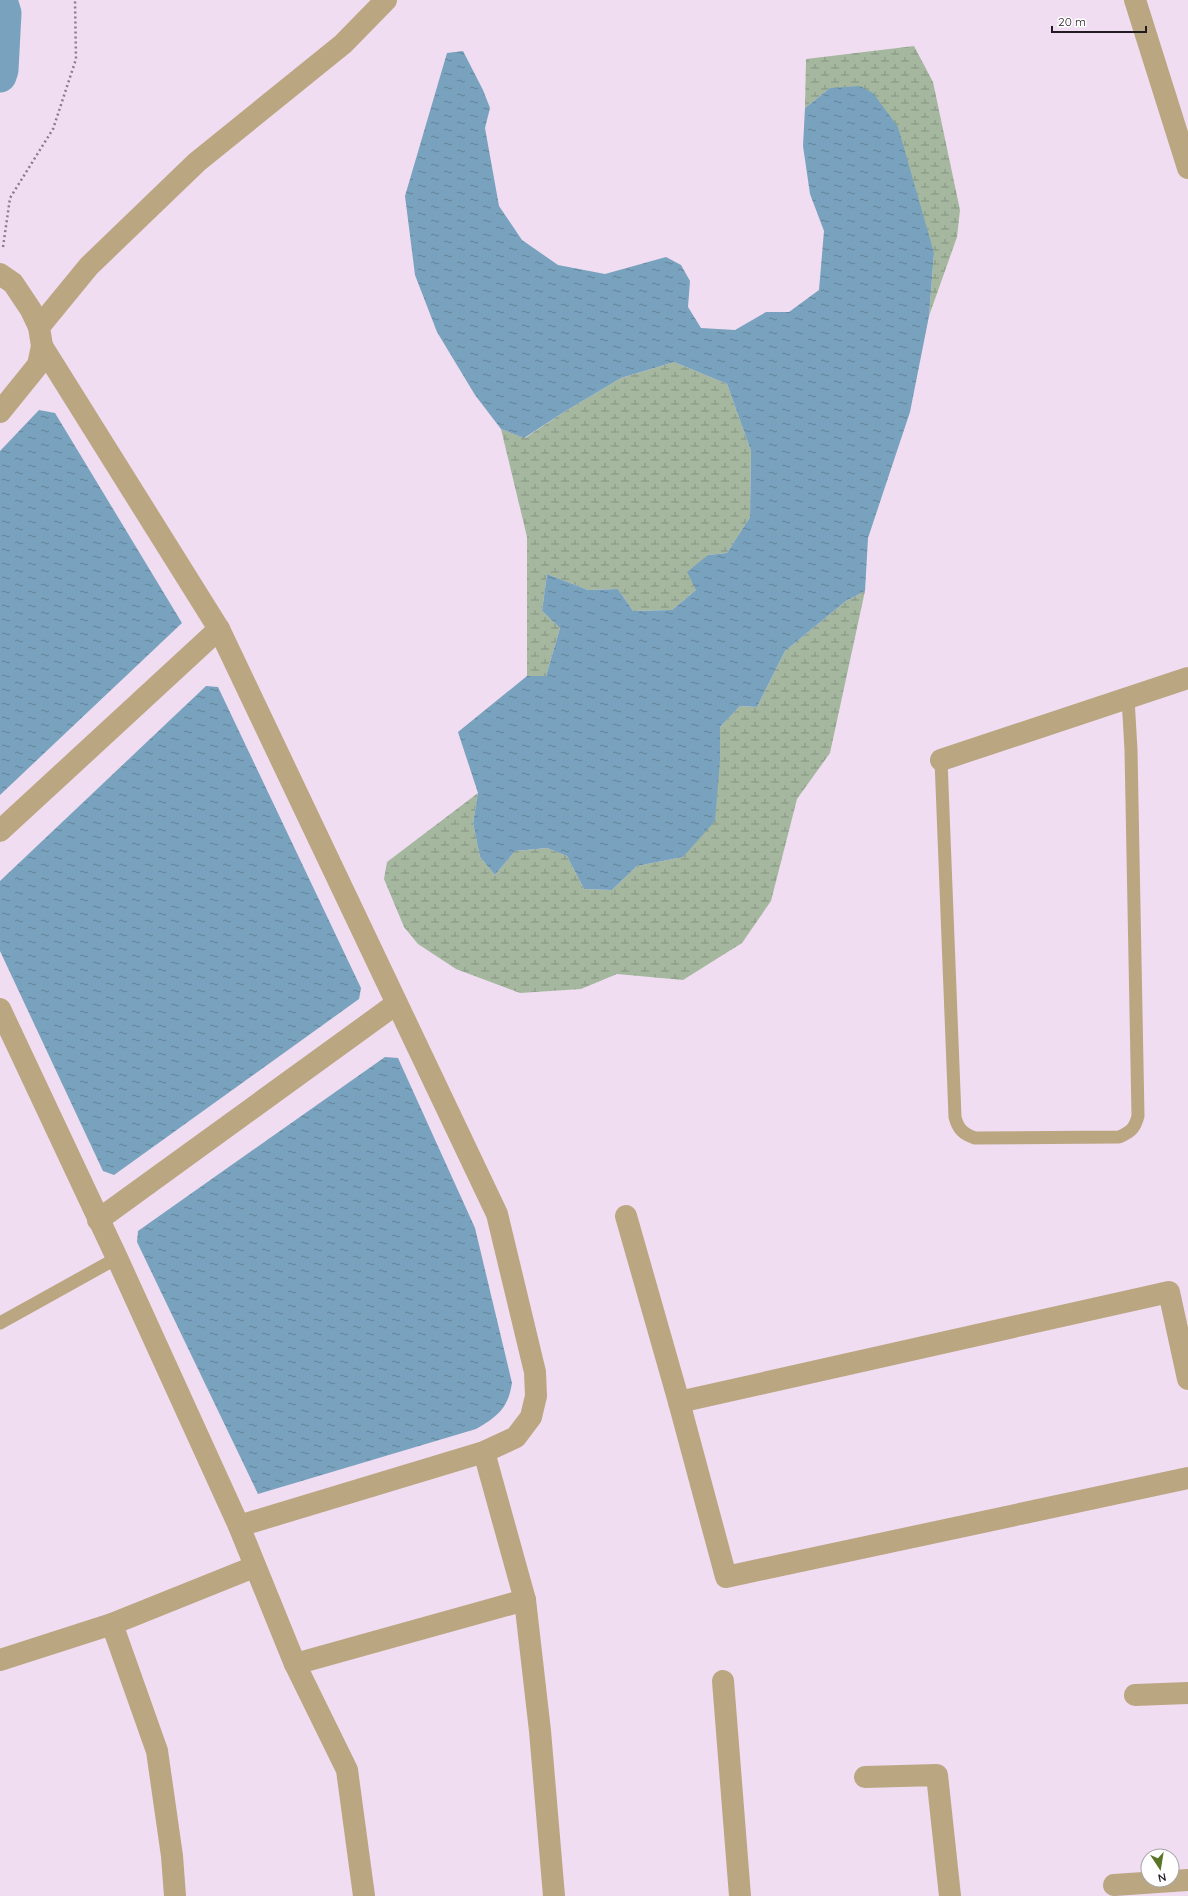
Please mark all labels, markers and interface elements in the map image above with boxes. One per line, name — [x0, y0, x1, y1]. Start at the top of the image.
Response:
scale bar — [1052, 8, 1146, 34]
text: 20 m — [1058, 14, 1086, 29]
north arrow — [1140, 1848, 1180, 1888]
text: N — [1157, 1870, 1167, 1885]

